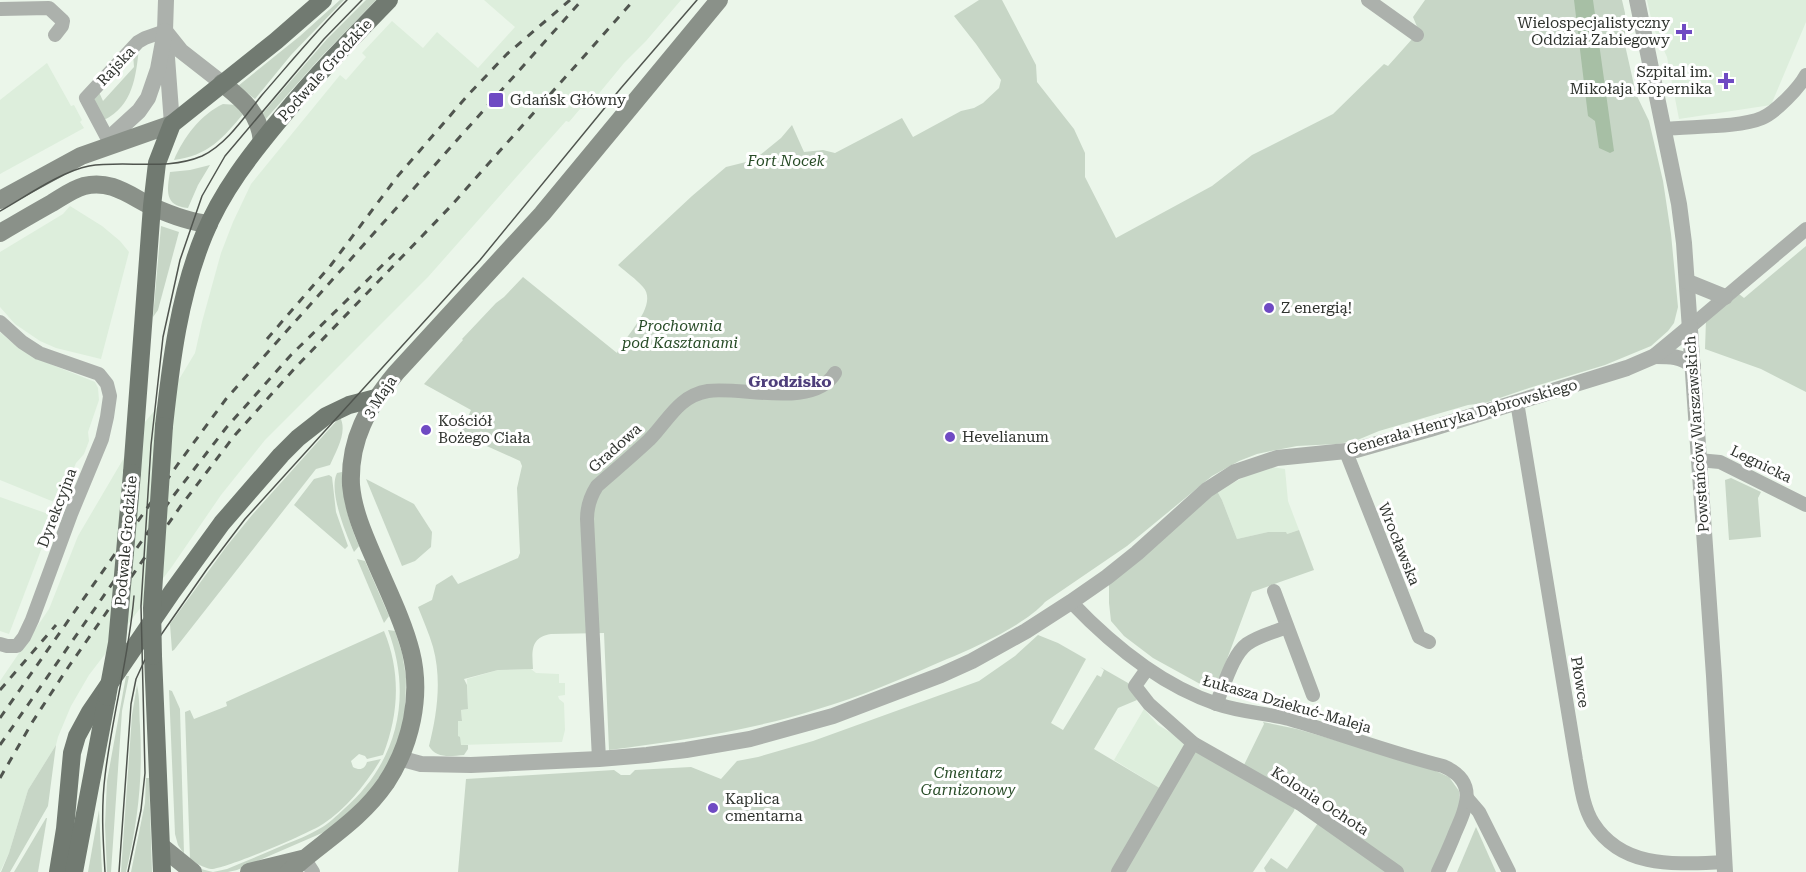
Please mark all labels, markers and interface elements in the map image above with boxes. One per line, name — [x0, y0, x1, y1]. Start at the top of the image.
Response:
place label: Wielospecjalistyczny Oddział Zabiegowy — [1517, 14, 1670, 49]
street label: Podwale Grodzkie — [274, 15, 376, 125]
marker: Wielospecjalistyczny Oddział Zabiegowy — [1675, 23, 1693, 41]
street label: Rajska — [93, 43, 139, 89]
place label: Szpital im. Mikołaja Kopernika — [1570, 63, 1712, 98]
marker: Szpital im. Mikołaja Kopernika — [1717, 72, 1735, 90]
marker: Gdańsk Główny — [487, 91, 505, 109]
place label: Gdańsk Główny — [510, 91, 626, 109]
park label: Fort Nocek — [746, 152, 826, 170]
place label: Z energią! — [1281, 299, 1352, 317]
marker: Z energią! — [1262, 301, 1276, 315]
park label: Prochownia pod Kasztanami — [621, 317, 738, 352]
street label: Powstańców Warszawskich — [1681, 335, 1713, 533]
street label: 3 Maja — [359, 372, 401, 422]
district label: Grodzisko — [748, 372, 832, 391]
street label: Generała Henryka Dąbrowskiego — [1345, 375, 1579, 459]
place label: Kościół Bożego Ciała — [438, 412, 530, 447]
street label: Gradowa — [585, 420, 645, 476]
marker: Kościół Bożego Ciała — [419, 423, 433, 437]
place label: Hevelianum — [962, 428, 1049, 446]
marker: Hevelianum — [943, 430, 957, 444]
street label: Legnicka — [1727, 441, 1795, 487]
street label: Dyrekcyjna — [34, 466, 80, 550]
street label: Podwale Grodzkie — [111, 475, 141, 607]
street label: Wrocławska — [1374, 500, 1424, 588]
street label: Płowce — [1567, 655, 1593, 709]
street label: Łukasza Dziekuć-Maleja — [1201, 671, 1373, 737]
street label: Kolonia Ochota — [1268, 763, 1372, 839]
park label: Cmentarz Garnizonowy — [921, 764, 1016, 799]
place label: Kaplica cmentarna — [725, 790, 803, 825]
marker: Kaplica cmentarna — [706, 801, 720, 815]

